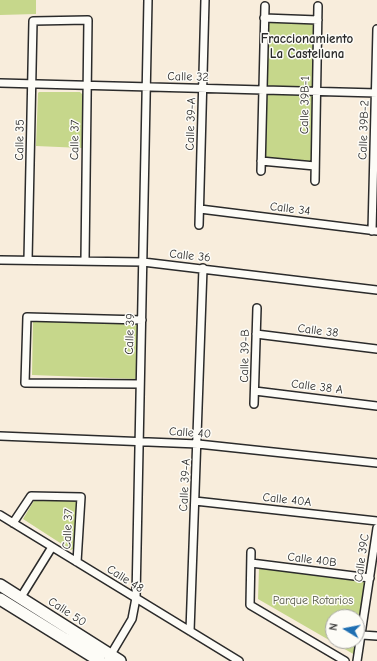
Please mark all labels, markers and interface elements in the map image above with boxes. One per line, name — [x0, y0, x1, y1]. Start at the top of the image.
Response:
district label: Fraccionamiento La Castellana — [261, 31, 353, 62]
street label: Calle 32 — [167, 69, 209, 85]
street label: Calle 39B-1 — [297, 76, 313, 134]
street label: Calle 39-A — [183, 97, 199, 151]
street label: Calle 39B-2 — [356, 100, 372, 160]
street label: Calle 35 — [12, 119, 28, 161]
street label: Calle 37 — [67, 120, 83, 160]
street label: Calle 34 — [269, 199, 311, 219]
street label: Calle 36 — [169, 247, 211, 265]
street label: Calle 39 — [122, 313, 138, 355]
street label: Calle 38 — [297, 321, 339, 341]
street label: Calle 39-B — [237, 329, 253, 383]
street label: Calle 38 A — [290, 377, 344, 397]
street label: Calle 40 — [169, 424, 211, 442]
street label: Calle 39-A — [176, 458, 194, 512]
street label: Calle 40A — [262, 490, 312, 510]
street label: Calle 37 — [60, 508, 76, 550]
street label: Calle 39C — [351, 533, 373, 583]
street label: Calle 40B — [287, 550, 337, 570]
street label: Calle 48 — [104, 562, 146, 596]
street label: Calle 50 — [45, 594, 89, 630]
park label: Parque Rotarios — [273, 594, 353, 608]
north arrow — [325, 609, 365, 649]
text: N — [327, 622, 341, 632]

